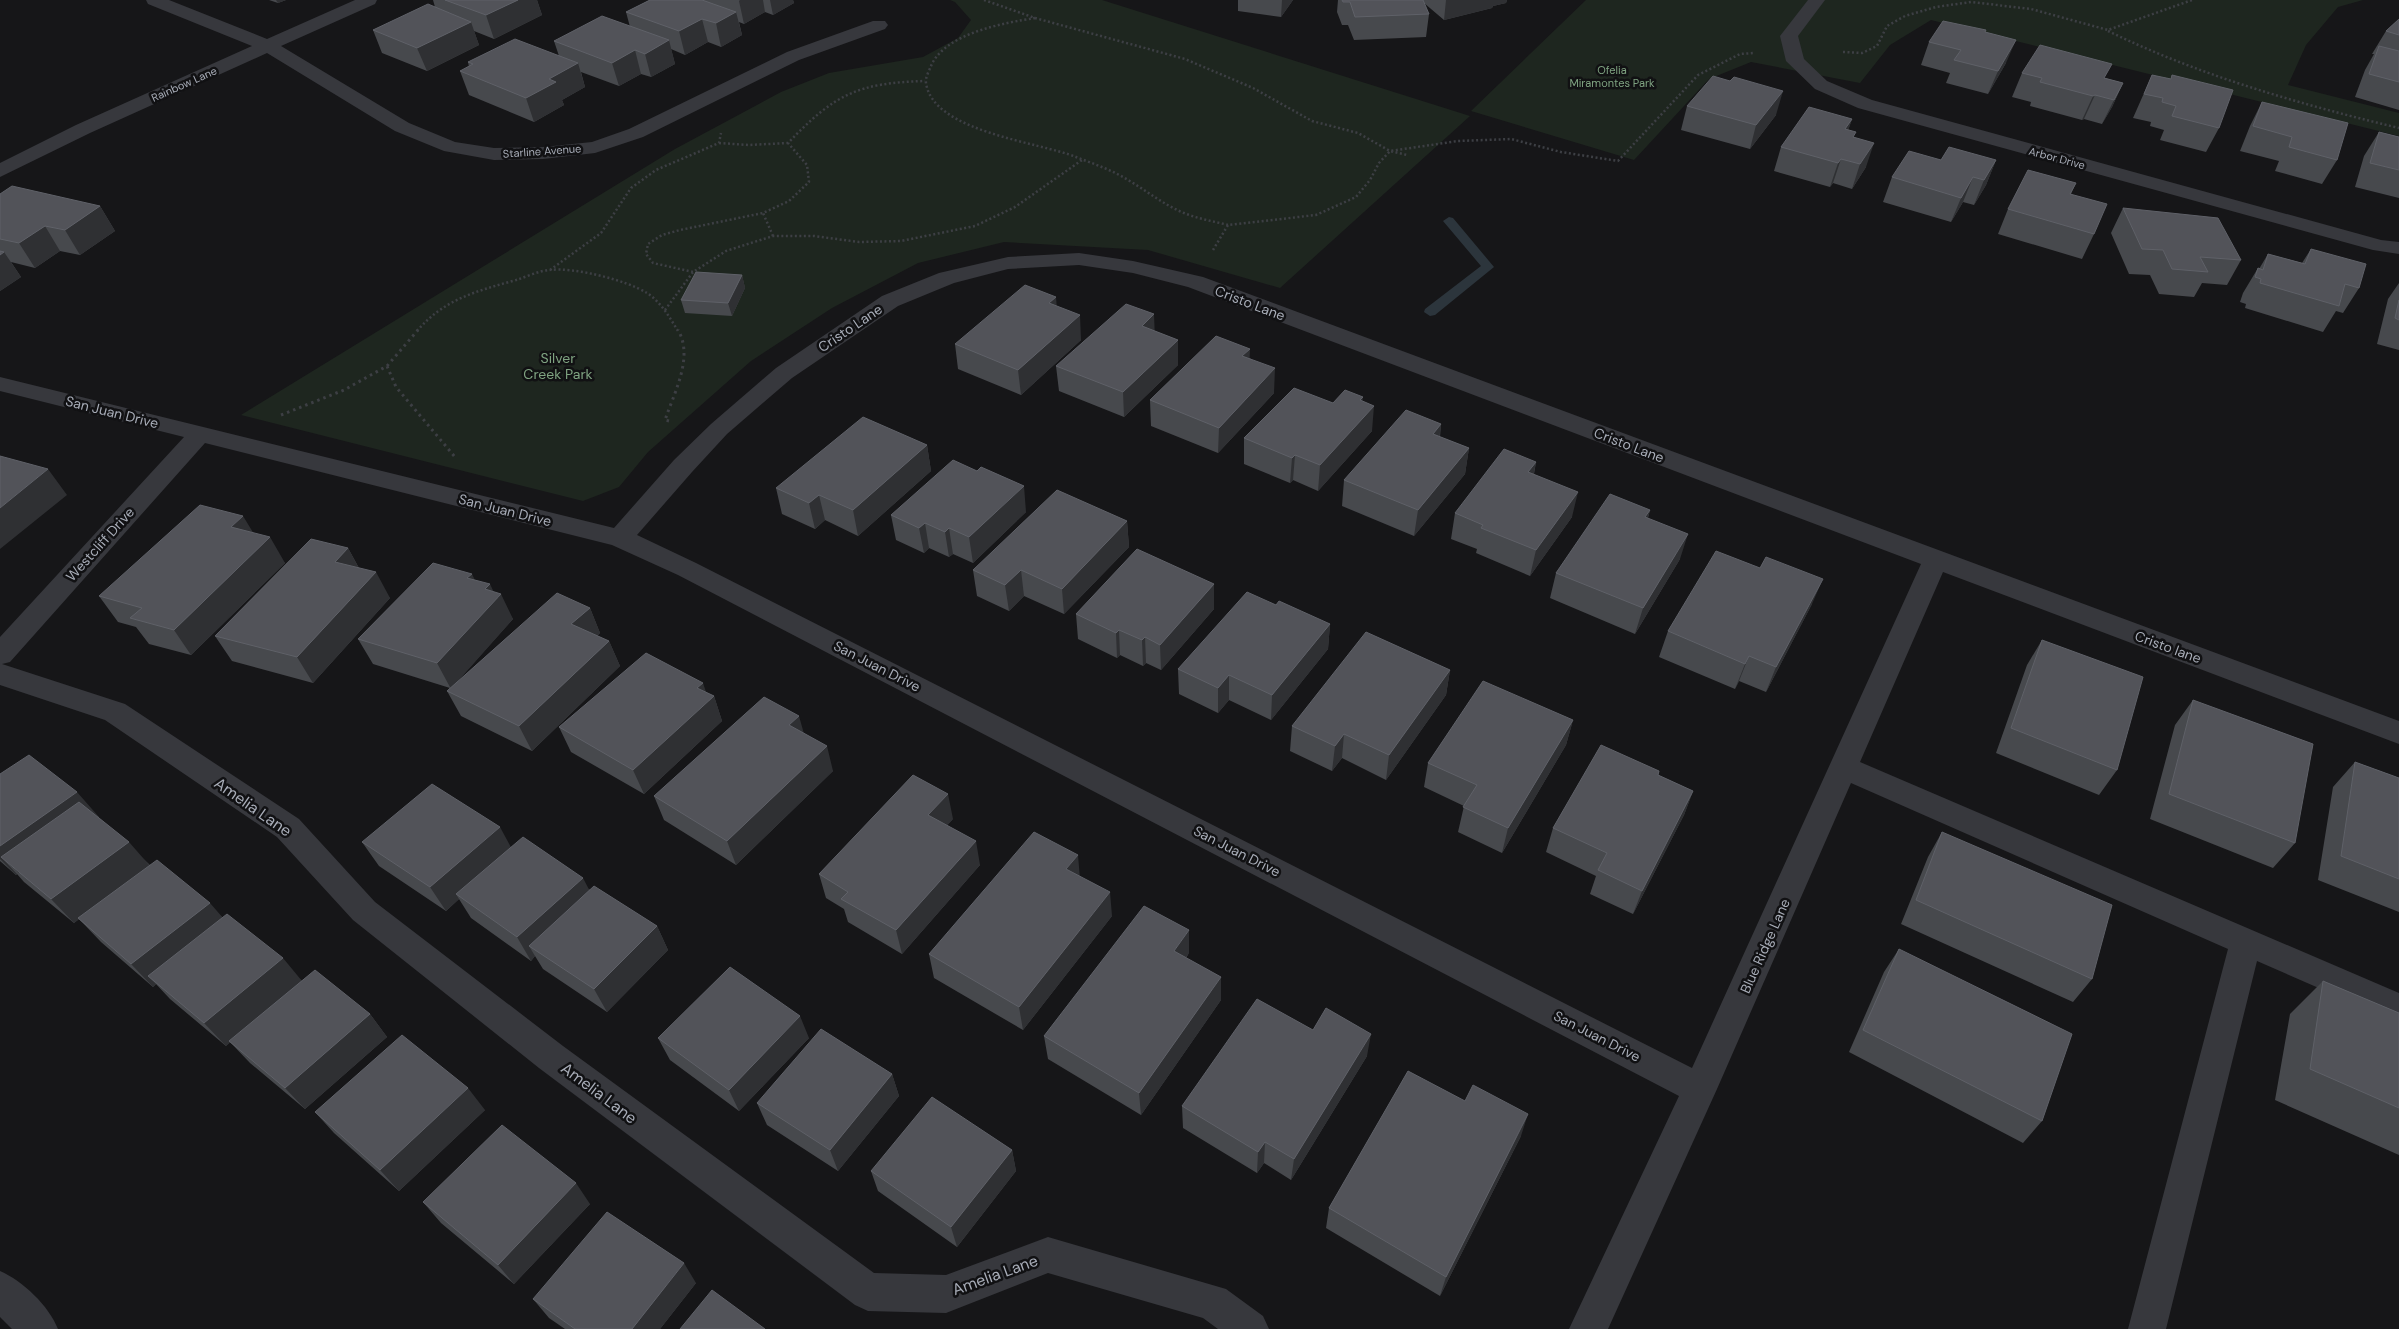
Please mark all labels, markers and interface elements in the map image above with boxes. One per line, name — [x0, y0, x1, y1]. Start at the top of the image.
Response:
street label: Rainbow Lane — [149, 63, 219, 105]
park label: Ofelia Miramontes Park — [1569, 63, 1655, 90]
street label: Starline Avenue — [502, 141, 582, 161]
street label: Arbor Drive — [2027, 144, 2087, 172]
street label: Cristo Lane — [1212, 281, 1288, 325]
street label: Cristo Lane — [814, 300, 886, 356]
park label: Silver Creek Park — [523, 349, 593, 383]
street label: San Juan Drive — [64, 392, 160, 432]
street label: Cristo Lane — [1591, 423, 1667, 467]
street label: San Juan Drive — [457, 490, 553, 530]
street label: Westcliff Drive — [62, 503, 138, 585]
street label: Cristo lane — [2132, 627, 2204, 667]
street label: San Juan Drive — [831, 636, 923, 696]
street label: Amelia Lane — [210, 773, 296, 841]
street label: San Juan Drive — [1191, 821, 1283, 881]
street label: Blue Ridge Lane — [1736, 896, 1794, 996]
street label: San Juan Drive — [1551, 1006, 1643, 1066]
street label: Amelia Lane — [557, 1058, 641, 1128]
street label: Amelia Lane — [949, 1250, 1041, 1300]

